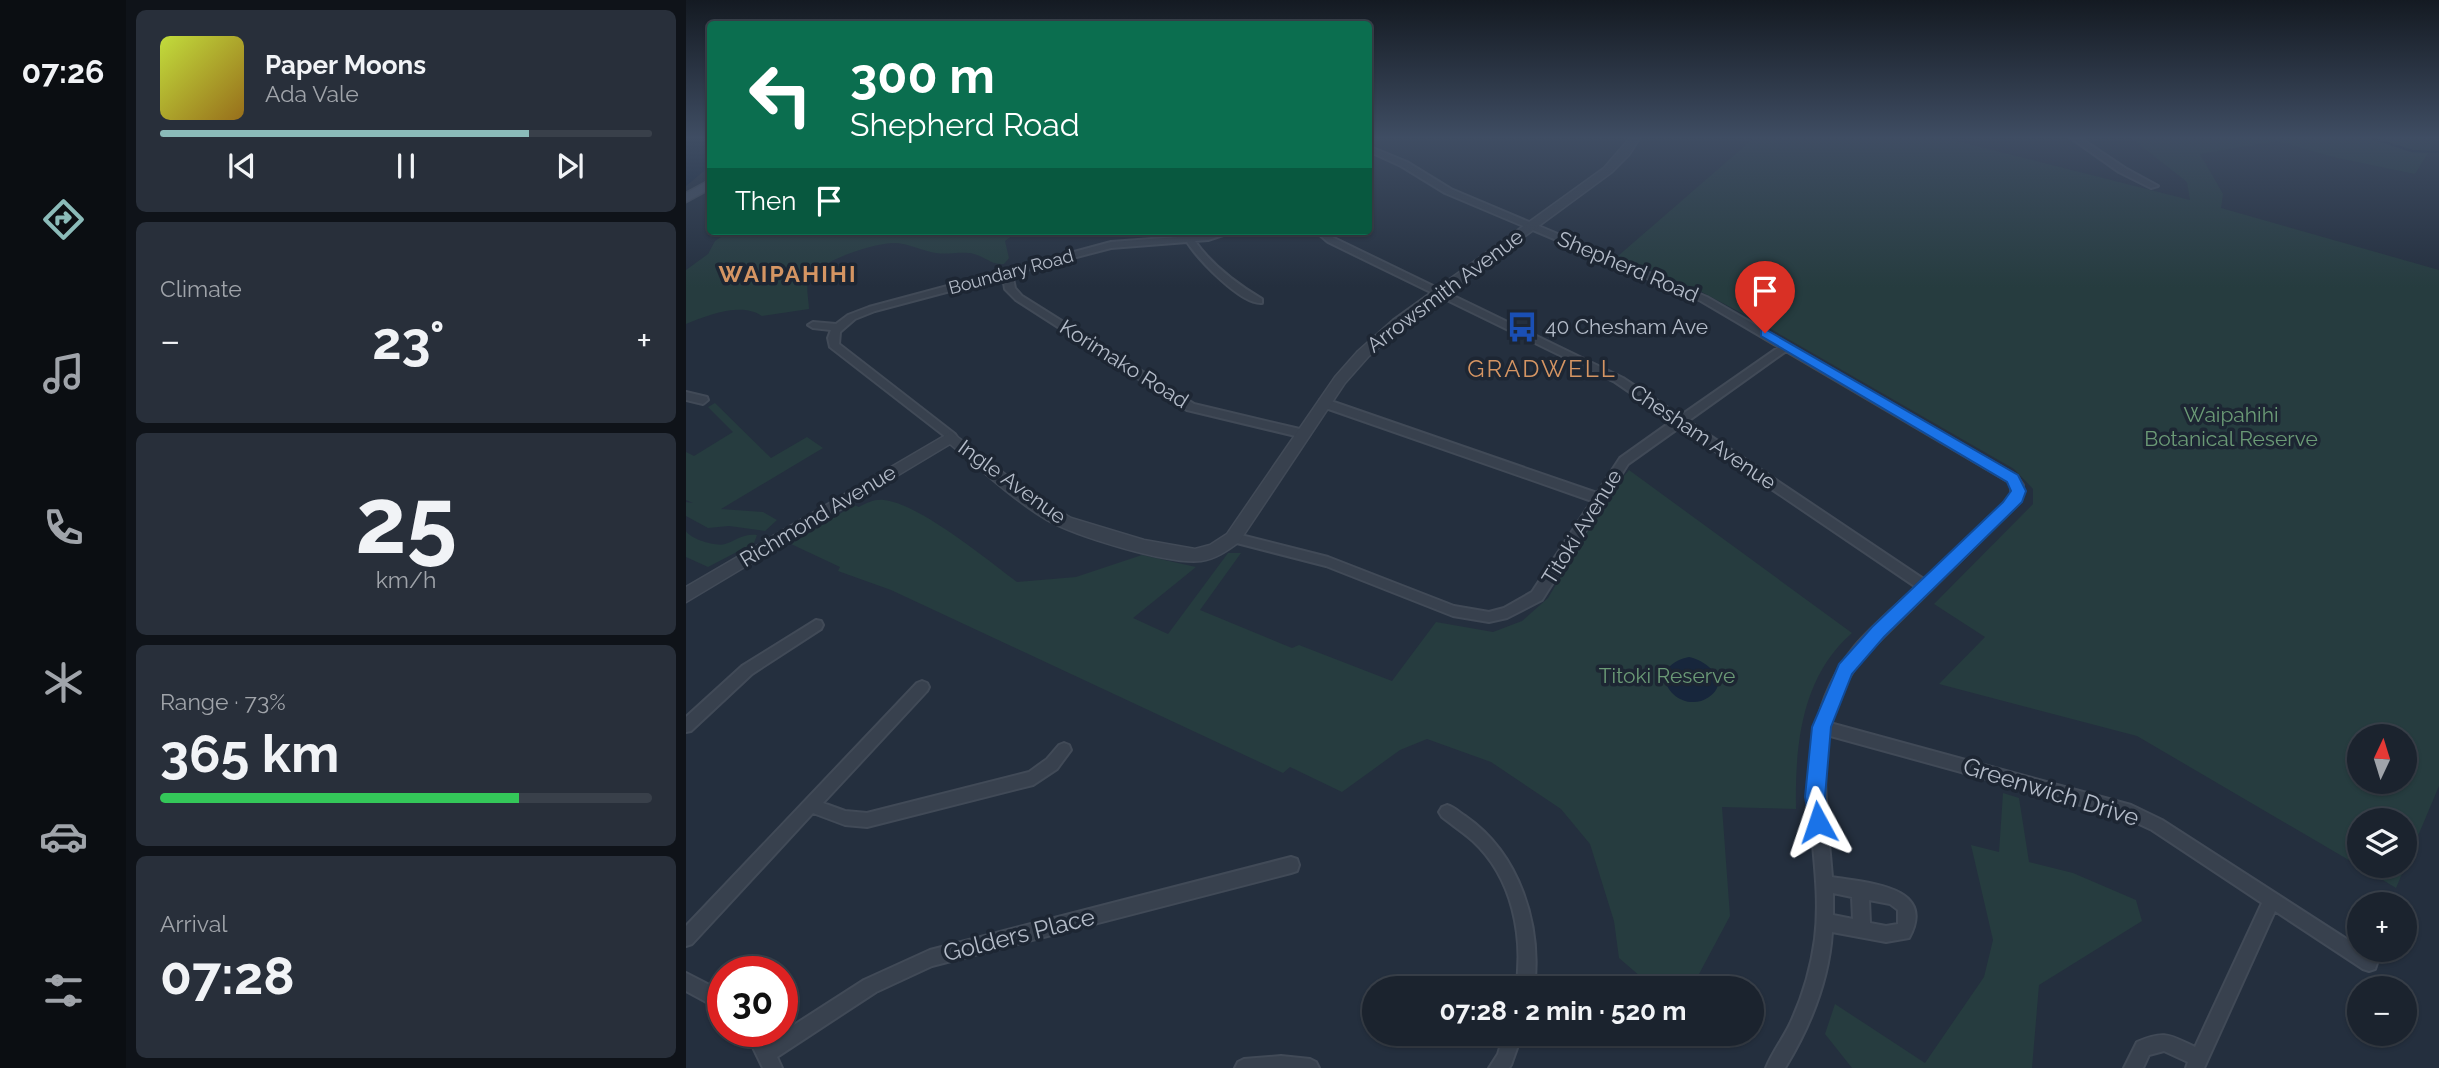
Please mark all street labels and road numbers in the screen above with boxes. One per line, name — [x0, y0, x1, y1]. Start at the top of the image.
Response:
street label: Arrowsmith Avenue — [1362, 224, 1528, 358]
street label: Shepherd Road — [1554, 226, 1702, 307]
street label: Boundary Road — [946, 245, 1076, 298]
street label: Korimako Road — [1055, 314, 1193, 413]
street label: Chesham Avenue — [1626, 379, 1781, 495]
street label: Ingle Avenue — [954, 434, 1071, 529]
street label: Richmond Avenue — [735, 459, 900, 572]
street label: Titoki Avenue — [1536, 465, 1627, 589]
street label: Greenwich Drive — [1960, 751, 2143, 832]
street label: Golders Place — [940, 902, 1098, 967]

